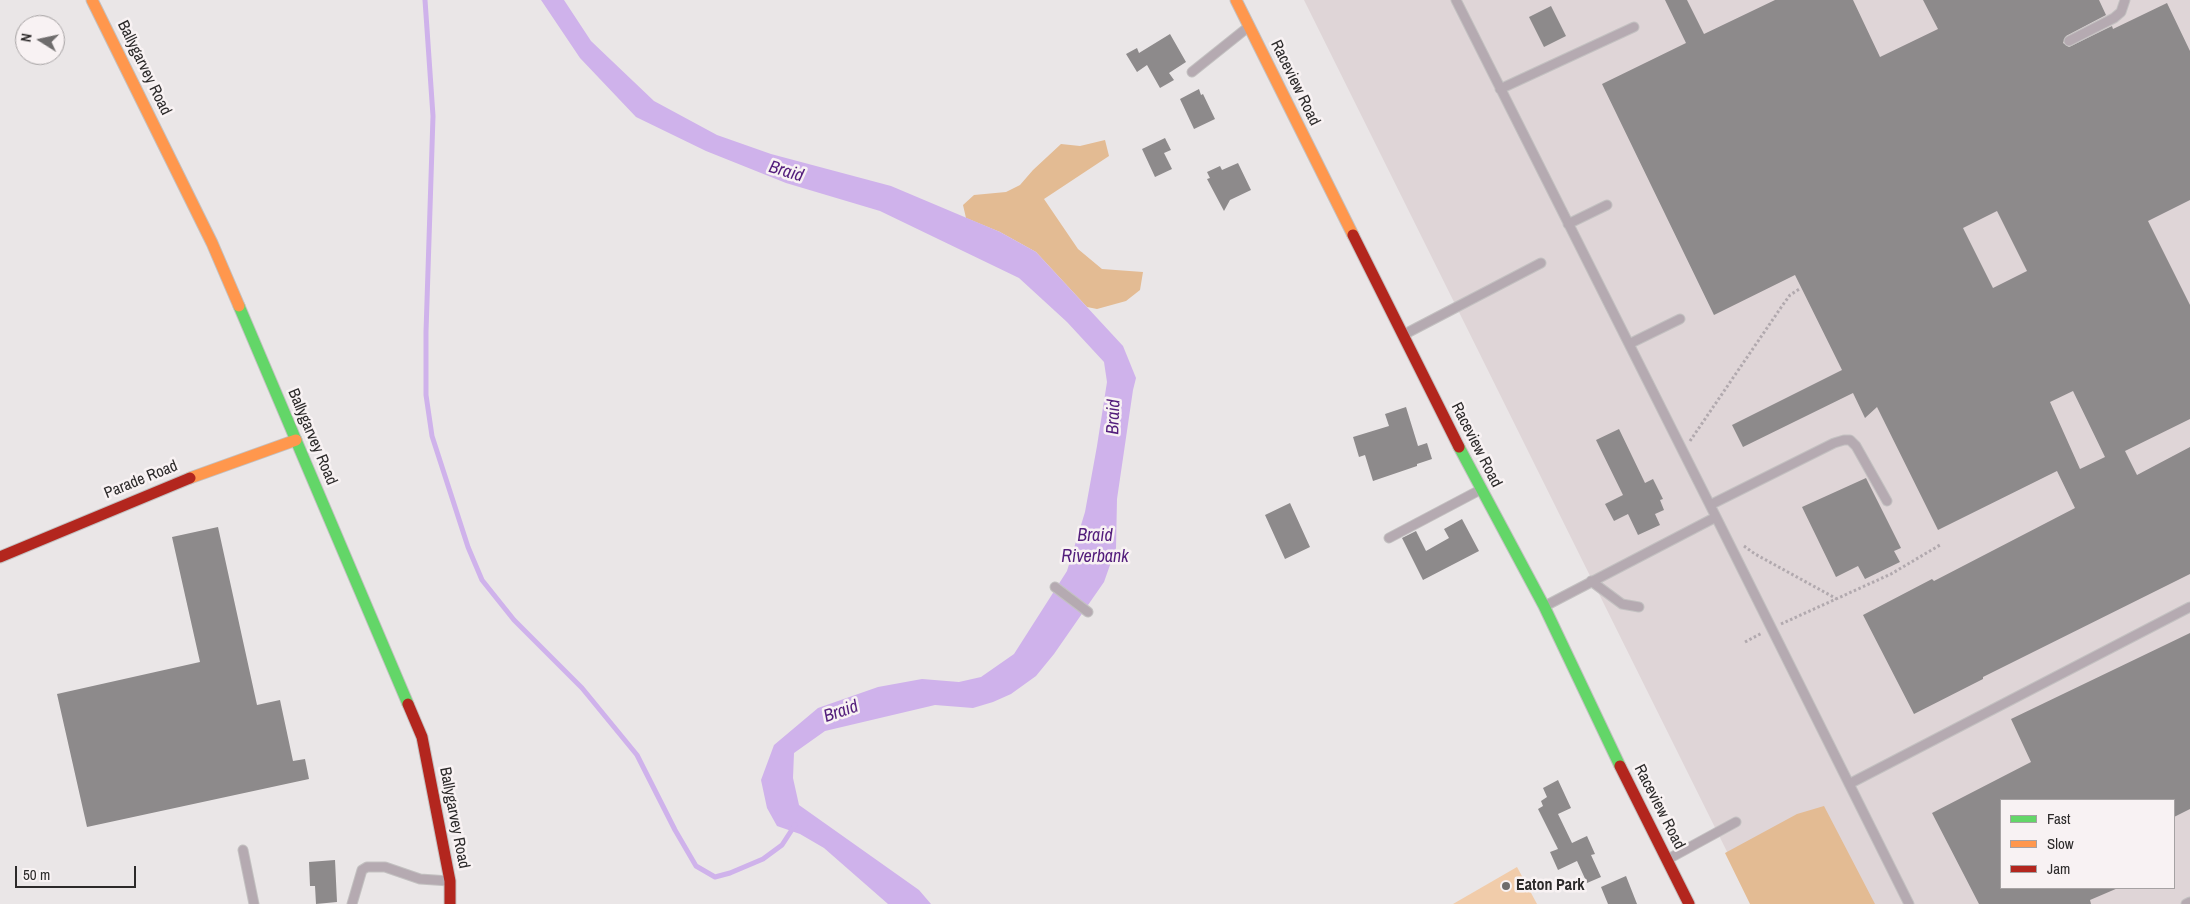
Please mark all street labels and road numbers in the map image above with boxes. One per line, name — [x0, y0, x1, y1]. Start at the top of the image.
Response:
street label: Ballygarvey Road — [113, 18, 175, 118]
street label: Raceview Road — [1266, 37, 1324, 129]
street label: Ballygarvey Road — [283, 386, 341, 488]
street label: Raceview Road — [1446, 399, 1506, 491]
street label: Parade Road — [102, 457, 180, 503]
street label: Raceview Road — [1629, 761, 1689, 853]
street label: Ballygarvey Road — [435, 766, 473, 870]

